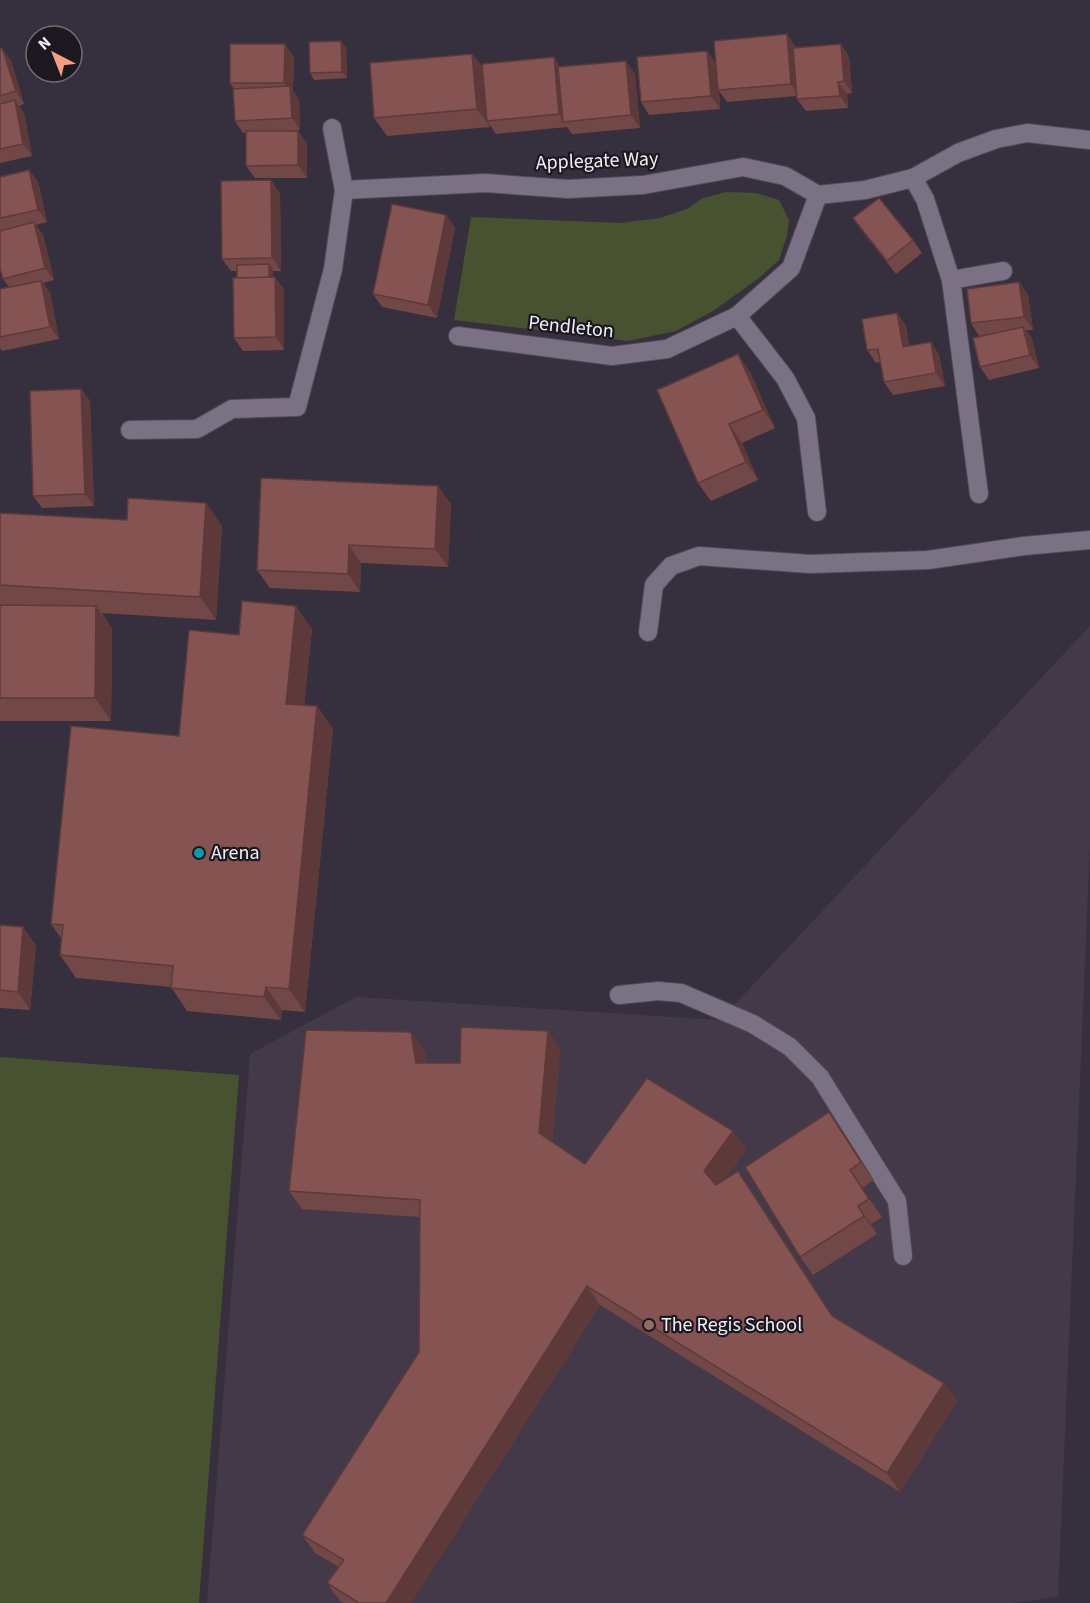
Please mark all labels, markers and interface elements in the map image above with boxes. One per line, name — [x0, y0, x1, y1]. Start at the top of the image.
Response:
north arrow — [24, 24, 84, 84]
text: N — [33, 32, 56, 55]
street label: Applegate Way — [535, 145, 659, 177]
street label: Pendleton — [527, 309, 615, 345]
place label: Arena — [211, 839, 260, 867]
marker: Arena — [192, 846, 206, 860]
place label: The Regis School — [661, 1311, 802, 1339]
marker: The Regis School — [642, 1318, 656, 1332]

